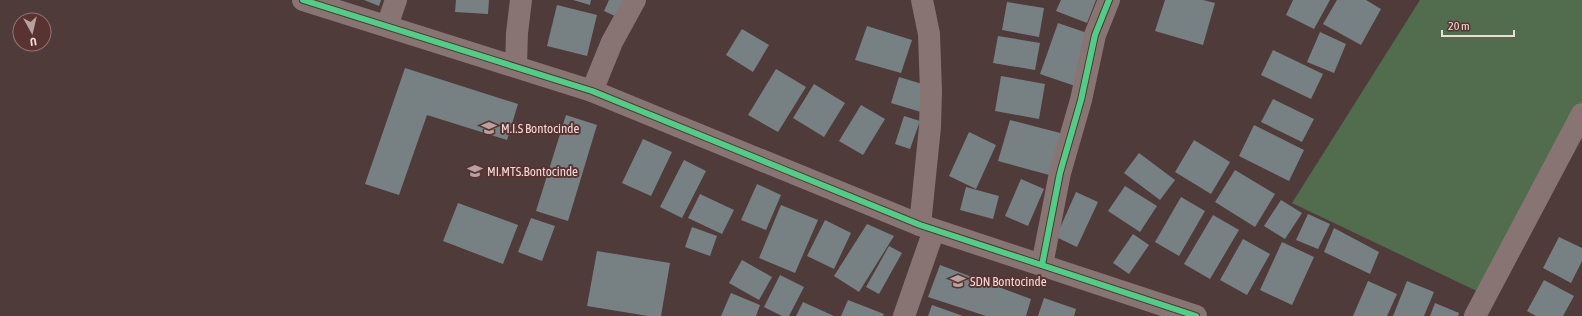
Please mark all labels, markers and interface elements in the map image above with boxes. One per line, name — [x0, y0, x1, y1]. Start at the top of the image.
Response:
north arrow — [12, 12, 52, 52]
scale bar — [1442, 12, 1514, 38]
text: 20 m — [1448, 19, 1470, 33]
text: U — [29, 36, 37, 48]
school or university icon: M.I.S Bontocinde — [480, 119, 498, 137]
place label: M.I.S Bontocinde — [501, 121, 579, 136]
school or university icon: MI.MTS.Bontocinde — [466, 162, 484, 180]
place label: MI.MTS.Bontocinde — [487, 164, 578, 179]
school or university icon: SDN Bontocinde — [949, 272, 967, 290]
place label: SDN Bontocinde — [970, 274, 1047, 289]

